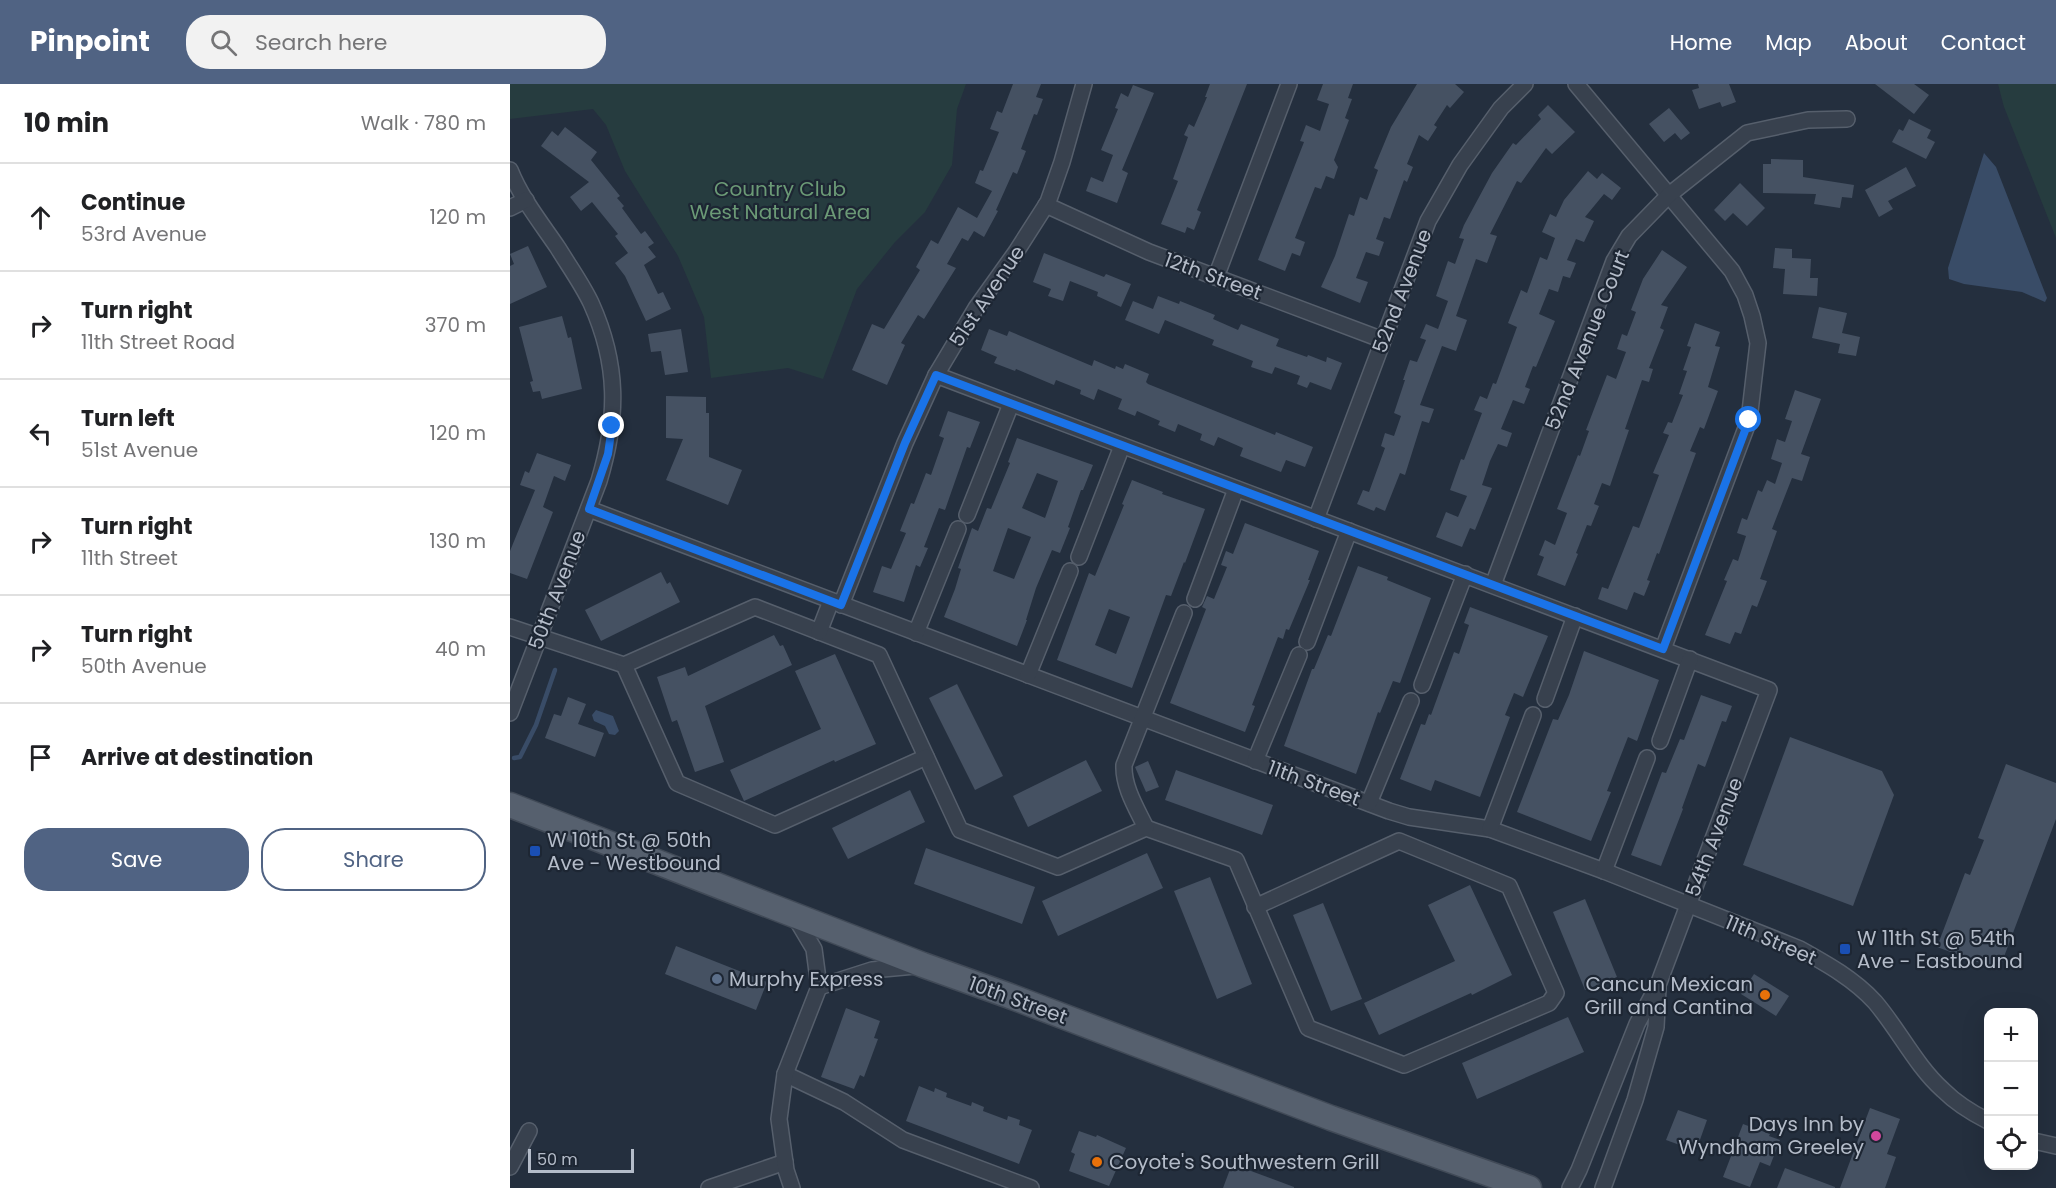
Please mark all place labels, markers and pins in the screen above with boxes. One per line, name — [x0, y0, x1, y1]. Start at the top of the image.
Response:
place label: W 10th St @ 50th Ave - Westbound — [547, 826, 721, 877]
marker: W 10th St @ 50th Ave - Westbound — [528, 844, 542, 858]
place label: W 11th St @ 54th Ave - Eastbound — [1857, 924, 2023, 975]
marker: W 11th St @ 54th Ave - Eastbound — [1838, 942, 1852, 956]
place label: Murphy Express — [729, 965, 884, 993]
place label: Cancun Mexican Grill and Cantina — [1584, 970, 1753, 1021]
marker: Murphy Express — [710, 972, 724, 986]
marker: Cancun Mexican Grill and Cantina — [1758, 988, 1772, 1002]
place label: Days Inn by Wyndham Greeley — [1678, 1110, 1864, 1161]
marker: Days Inn by Wyndham Greeley — [1869, 1129, 1883, 1143]
place label: Coyote's Southwestern Grill — [1109, 1148, 1380, 1176]
marker: Coyote's Southwestern Grill — [1090, 1155, 1104, 1169]

